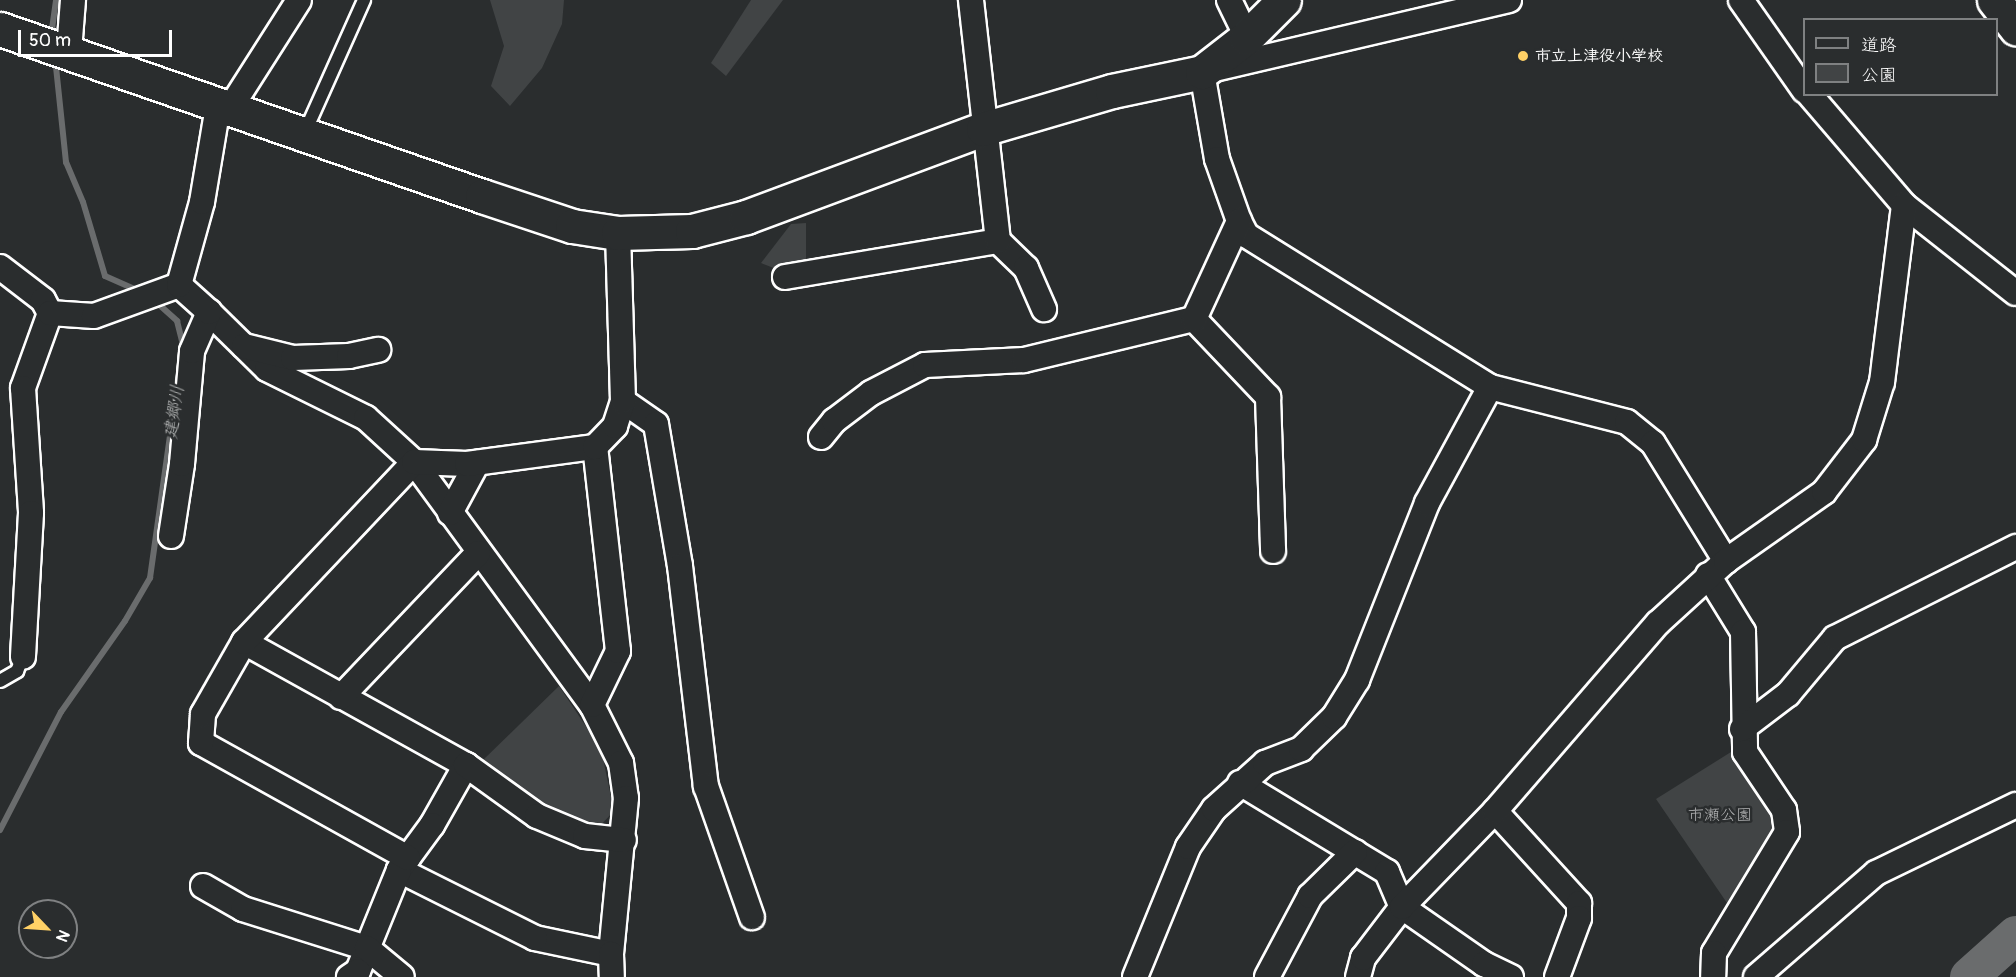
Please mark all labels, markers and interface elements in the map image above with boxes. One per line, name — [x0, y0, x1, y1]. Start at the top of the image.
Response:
scale bar — [21, 18, 176, 56]
legend — [1803, 18, 1998, 96]
text: 50 m — [29, 29, 71, 52]
text: 道路 — [1861, 34, 1897, 57]
place label: 市立上津役小学校 — [1535, 46, 1663, 66]
marker: 市立上津役小学校 — [1516, 49, 1530, 63]
text: 公園 — [1861, 64, 1897, 87]
water label: 建郷川 — [161, 384, 189, 440]
park label: 市瀬公園 — [1688, 805, 1752, 825]
north arrow — [18, 899, 78, 959]
text: N — [51, 927, 74, 945]

